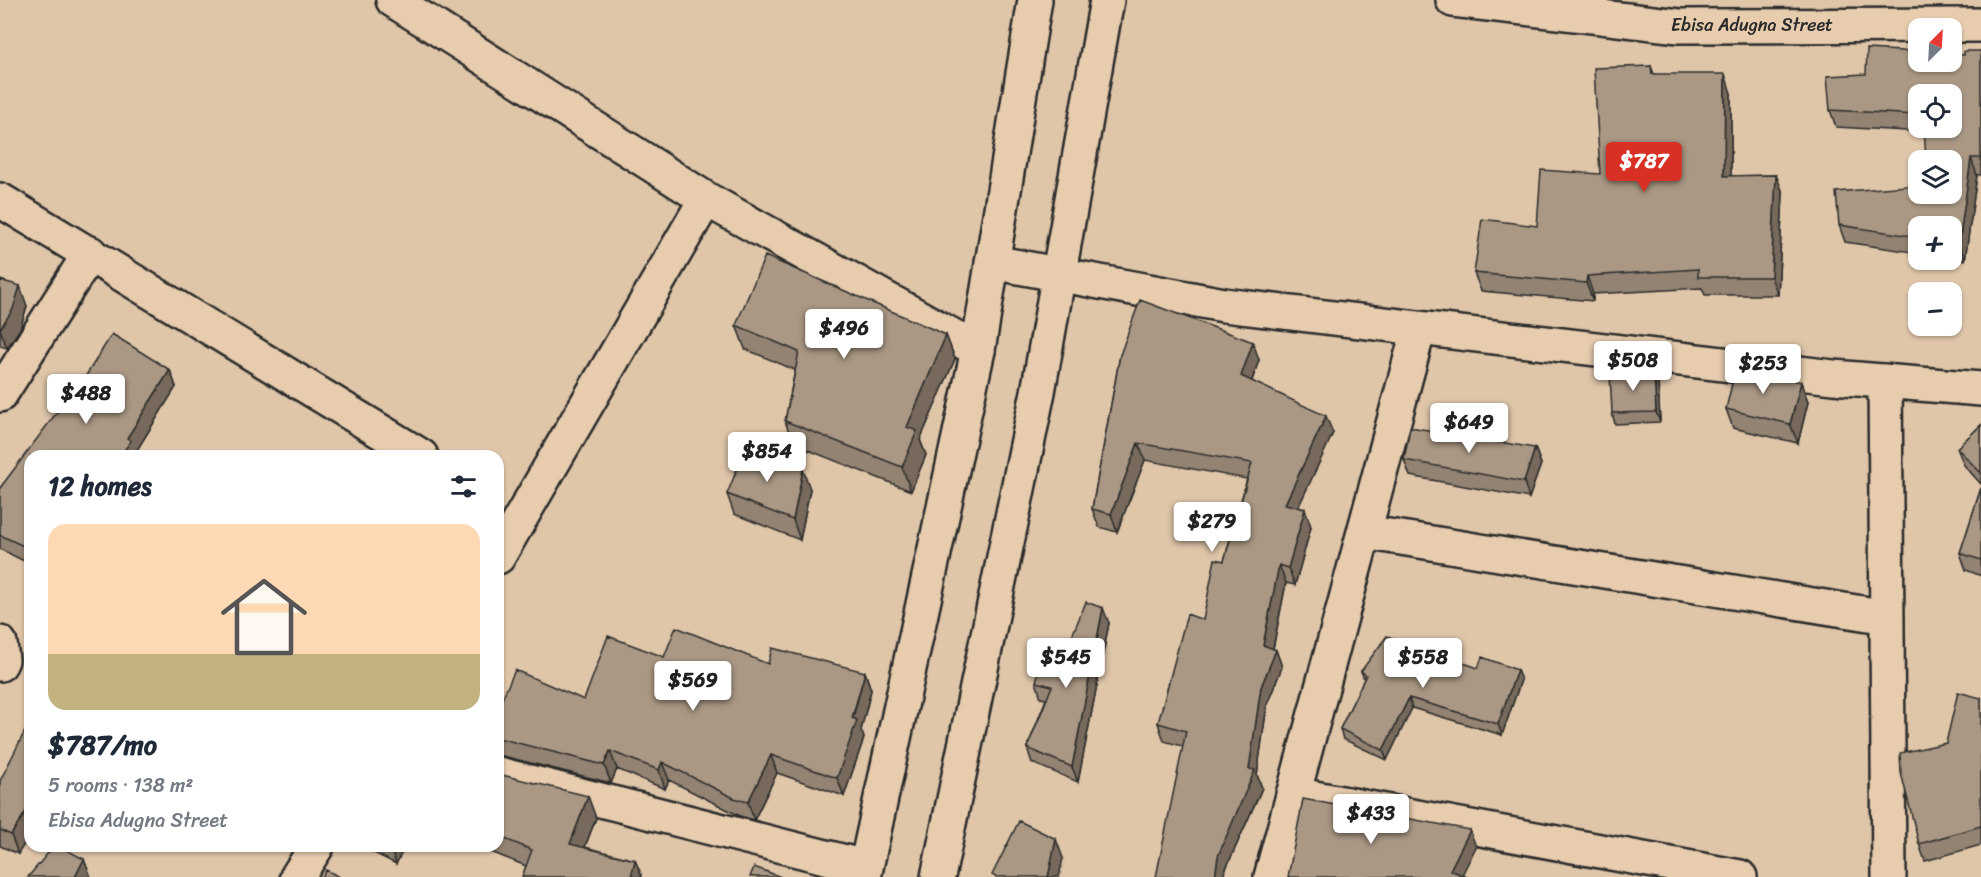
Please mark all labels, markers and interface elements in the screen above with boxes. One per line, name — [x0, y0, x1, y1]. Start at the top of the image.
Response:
street label: Ebisa Adugna Street — [1671, 9, 1833, 41]
north arrow — [1908, 18, 1962, 72]
map controls — [1908, 18, 1962, 336]
button: locate — [1908, 84, 1962, 138]
pin: $787 — [1608, 142, 1680, 193]
text: $787 — [1620, 144, 1668, 179]
button: layers — [1908, 150, 1962, 204]
button: + — [1908, 216, 1962, 270]
button: − — [1908, 282, 1962, 336]
pin: $496 — [808, 309, 880, 360]
text: $496 — [819, 311, 869, 346]
pin: $508 — [1597, 341, 1669, 392]
text: $508 — [1608, 343, 1658, 378]
pin: $253 — [1727, 344, 1799, 395]
text: $253 — [1739, 346, 1787, 381]
pin: $488 — [50, 374, 122, 425]
text: $488 — [61, 376, 111, 411]
pin: $649 — [1433, 403, 1505, 454]
text: $649 — [1444, 405, 1494, 440]
pin: $854 — [731, 432, 803, 483]
text: $854 — [742, 434, 792, 469]
text: 12 homes — [48, 463, 152, 509]
icon: filters — [447, 470, 480, 503]
pin: $279 — [1176, 502, 1248, 553]
text: $279 — [1188, 504, 1236, 539]
icon: home — [210, 563, 318, 671]
pin: $545 — [1030, 638, 1102, 689]
pin: $558 — [1387, 638, 1459, 689]
text: $545 — [1041, 640, 1091, 675]
text: $558 — [1398, 640, 1448, 675]
pin: $569 — [657, 661, 729, 712]
text: $569 — [668, 663, 718, 698]
text: $787/mo — [48, 722, 157, 768]
text: 5 rooms · 138 m² — [48, 768, 193, 803]
pin: $433 — [1335, 794, 1407, 845]
text: $433 — [1347, 796, 1395, 831]
text: Ebisa Adugna Street — [48, 803, 228, 838]

